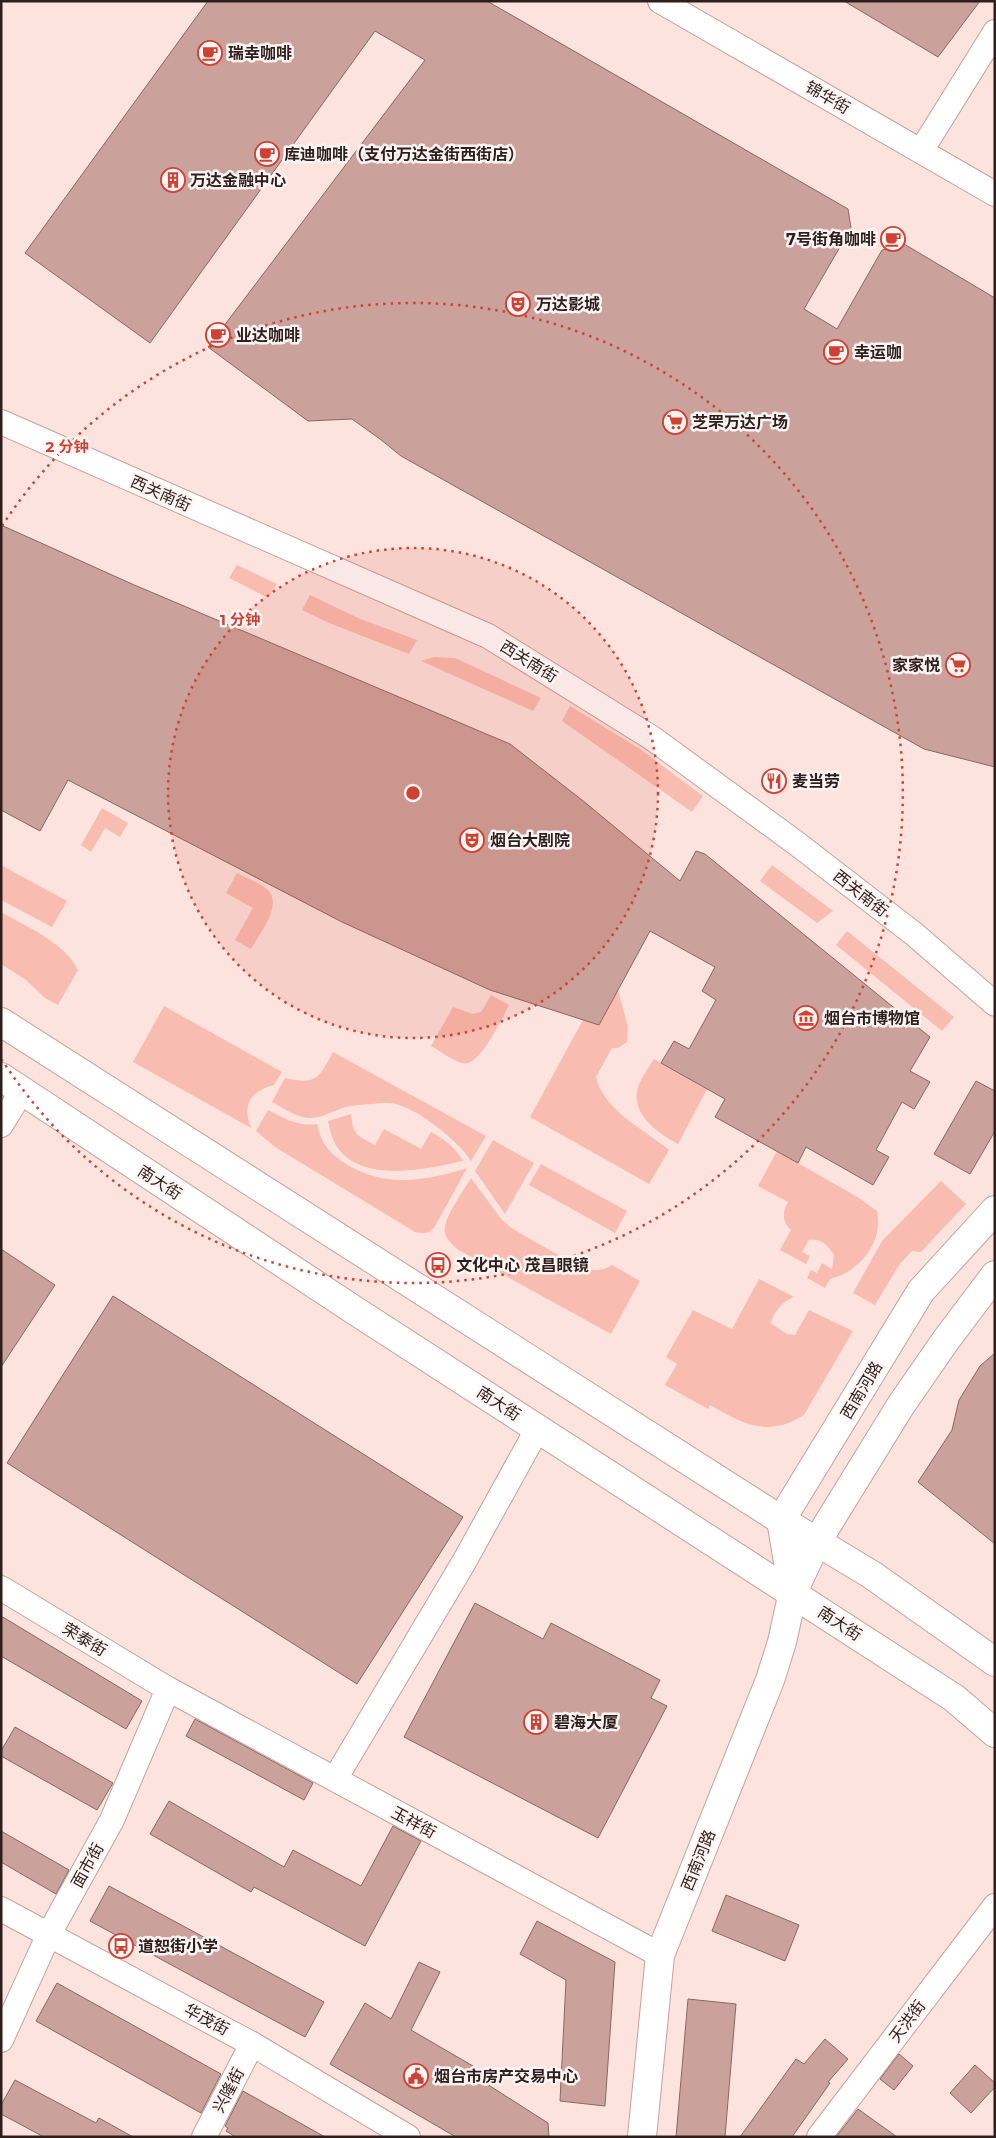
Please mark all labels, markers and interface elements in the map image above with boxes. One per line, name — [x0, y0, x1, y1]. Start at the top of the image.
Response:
cafe icon: 瑞幸咖啡 — [197, 40, 223, 66]
place label: 瑞幸咖啡 — [228, 44, 292, 63]
street label: 锦华街 — [802, 77, 853, 118]
cafe icon: 库迪咖啡（支付万达金街西街店） — [254, 141, 280, 167]
place label: 库迪咖啡（支付万达金街西街店） — [284, 145, 524, 164]
building icon: 万达金融中心 — [160, 167, 186, 193]
place label: 万达金融中心 — [190, 171, 286, 190]
cafe icon: 7号街角咖啡 — [880, 226, 906, 252]
place label: 7号街角咖啡 — [786, 230, 876, 249]
theatre icon: 万达影城 — [505, 291, 531, 317]
place label: 万达影城 — [536, 295, 600, 314]
cafe icon: 业达咖啡 — [205, 322, 231, 348]
place label: 业达咖啡 — [236, 326, 300, 345]
cafe icon: 幸运咖 — [823, 339, 849, 365]
place label: 幸运咖 — [854, 343, 902, 362]
supermarket icon: 芝罘万达广场 — [662, 409, 688, 435]
place label: 芝罘万达广场 — [692, 413, 788, 432]
text: 2 分钟 — [45, 437, 89, 456]
street label: 西关南街 — [128, 472, 194, 515]
text: 1 分钟 — [220, 610, 260, 629]
street label: 西关南街 — [497, 636, 561, 686]
supermarket icon: 家家悦 — [945, 652, 971, 678]
place label: 家家悦 — [892, 656, 940, 675]
restaurant icon: 麦当劳 — [761, 768, 787, 794]
place label: 麦当劳 — [792, 772, 840, 791]
centre of rings — [404, 784, 422, 802]
theatre icon: 烟台大剧院 — [459, 827, 485, 853]
place label: 烟台大剧院 — [490, 831, 570, 850]
street label: 西关南街 — [830, 866, 892, 921]
museum icon: 烟台市博物馆 — [793, 1005, 819, 1031]
place label: 烟台市博物馆 — [824, 1009, 920, 1028]
street label: 南大街 — [134, 1161, 185, 1203]
bus stop icon: 文化中心 茂昌眼镜 — [425, 1252, 451, 1278]
place label: 文化中心 茂昌眼镜 — [456, 1256, 589, 1275]
street label: 西南河路 — [837, 1358, 886, 1423]
street label: 南大街 — [473, 1382, 524, 1424]
street label: 南大街 — [814, 1602, 865, 1644]
street label: 荣泰街 — [59, 1619, 110, 1660]
building icon: 碧海大厦 — [523, 1709, 549, 1735]
place label: 碧海大厦 — [554, 1713, 618, 1732]
street label: 玉祥街 — [388, 1803, 439, 1842]
street label: 西南河路 — [678, 1827, 719, 1893]
street label: 面市街 — [67, 1840, 107, 1891]
bus stop icon: 道恕街小学 — [108, 1933, 134, 1959]
place label: 道恕街小学 — [138, 1937, 218, 1956]
street label: 天洪街 — [885, 1996, 929, 2046]
street label: 华茂街 — [181, 2000, 232, 2039]
public building icon: 烟台市房产交易中心 — [403, 2063, 429, 2089]
street label: 兴隆街 — [209, 2065, 248, 2116]
place label: 烟台市房产交易中心 — [434, 2067, 578, 2086]

